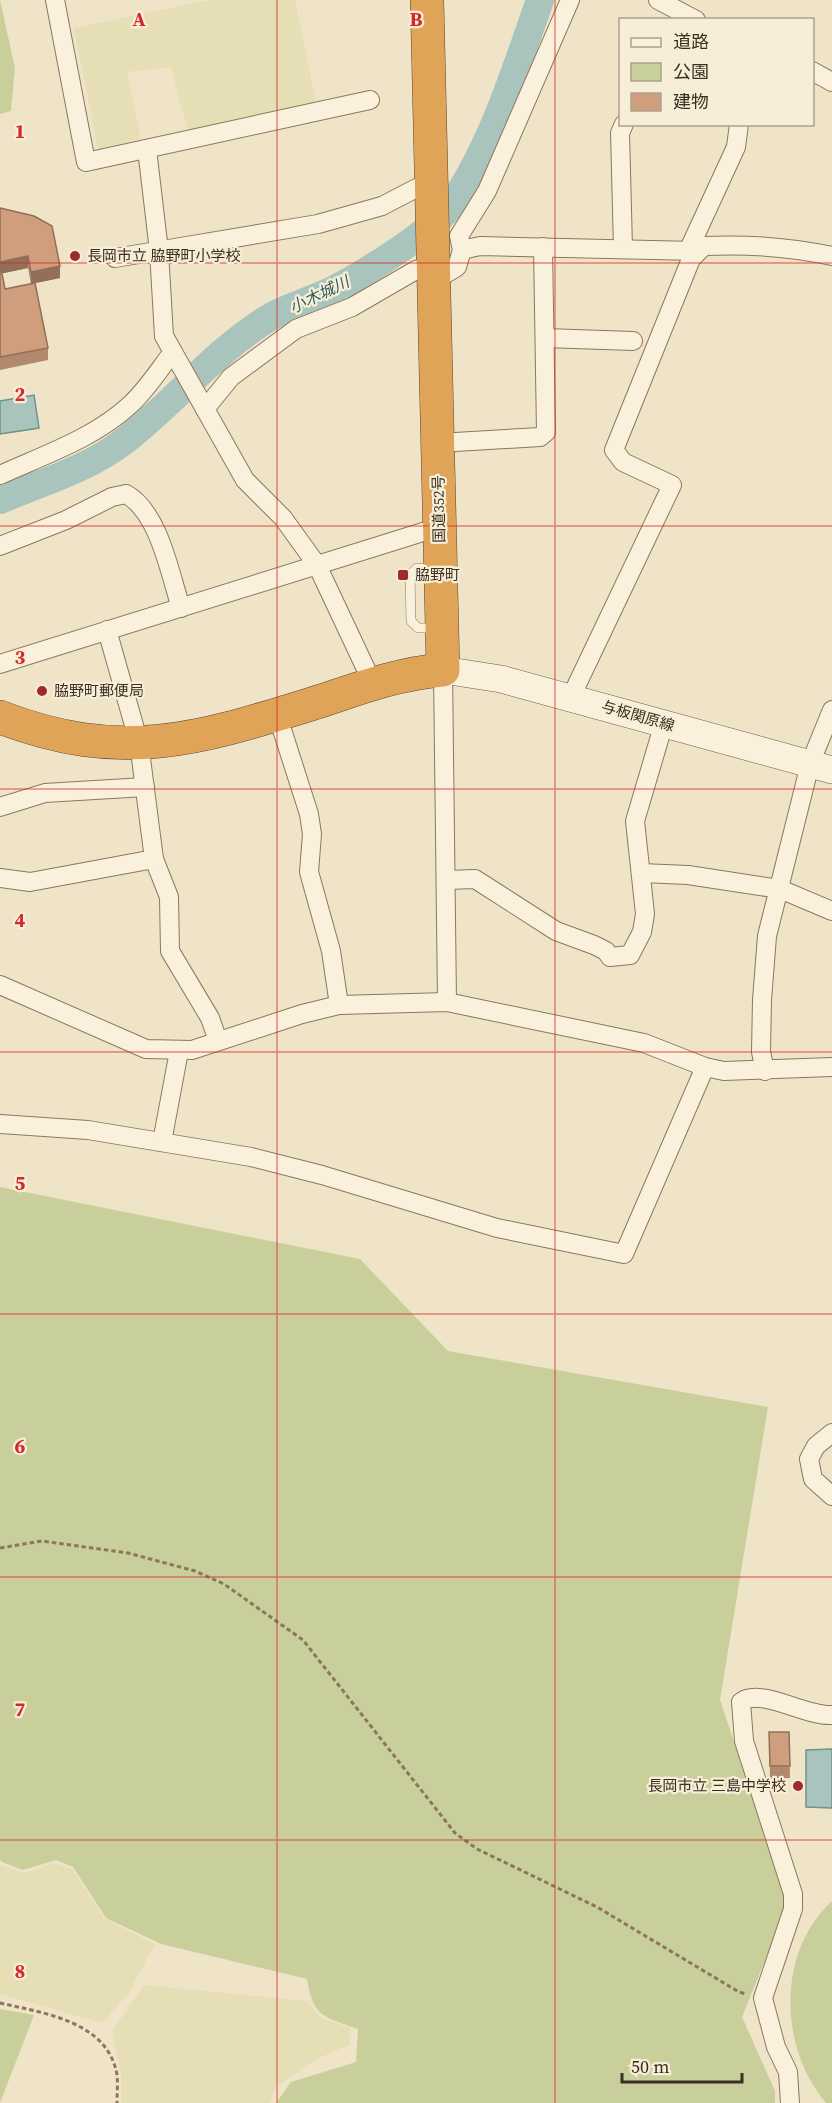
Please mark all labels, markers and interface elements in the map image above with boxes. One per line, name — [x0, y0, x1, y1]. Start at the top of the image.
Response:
text: A — [132, 5, 146, 33]
text: B — [409, 5, 423, 33]
legend — [619, 18, 814, 126]
text: 道路 — [673, 29, 709, 54]
text: 公園 — [673, 59, 709, 84]
text: 建物 — [673, 89, 709, 114]
text: 1 — [15, 117, 25, 145]
place label: 長岡市立 脇野町小学校 — [87, 245, 241, 266]
marker: 長岡市立 脇野町小学校 — [68, 249, 82, 263]
water label: 小木城川 — [285, 269, 354, 318]
text: 2 — [15, 380, 26, 408]
street label: 国道352号 — [427, 475, 450, 543]
place label: 脇野町 — [415, 564, 460, 585]
marker: 脇野町 — [396, 568, 410, 582]
text: 3 — [15, 643, 26, 671]
place label: 脇野町郵便局 — [54, 680, 144, 701]
marker: 脇野町郵便局 — [35, 684, 49, 698]
street label: 与板関原線 — [599, 695, 677, 736]
text: 4 — [15, 906, 26, 934]
text: 5 — [15, 1169, 26, 1197]
text: 6 — [15, 1432, 26, 1460]
text: 7 — [15, 1695, 26, 1723]
place label: 長岡市立 三島中学校 — [648, 1775, 786, 1796]
marker: 長岡市立 三島中学校 — [791, 1779, 805, 1793]
text: 8 — [15, 1957, 25, 1985]
scale bar — [622, 2046, 742, 2084]
text: 50 m — [631, 2054, 669, 2079]

